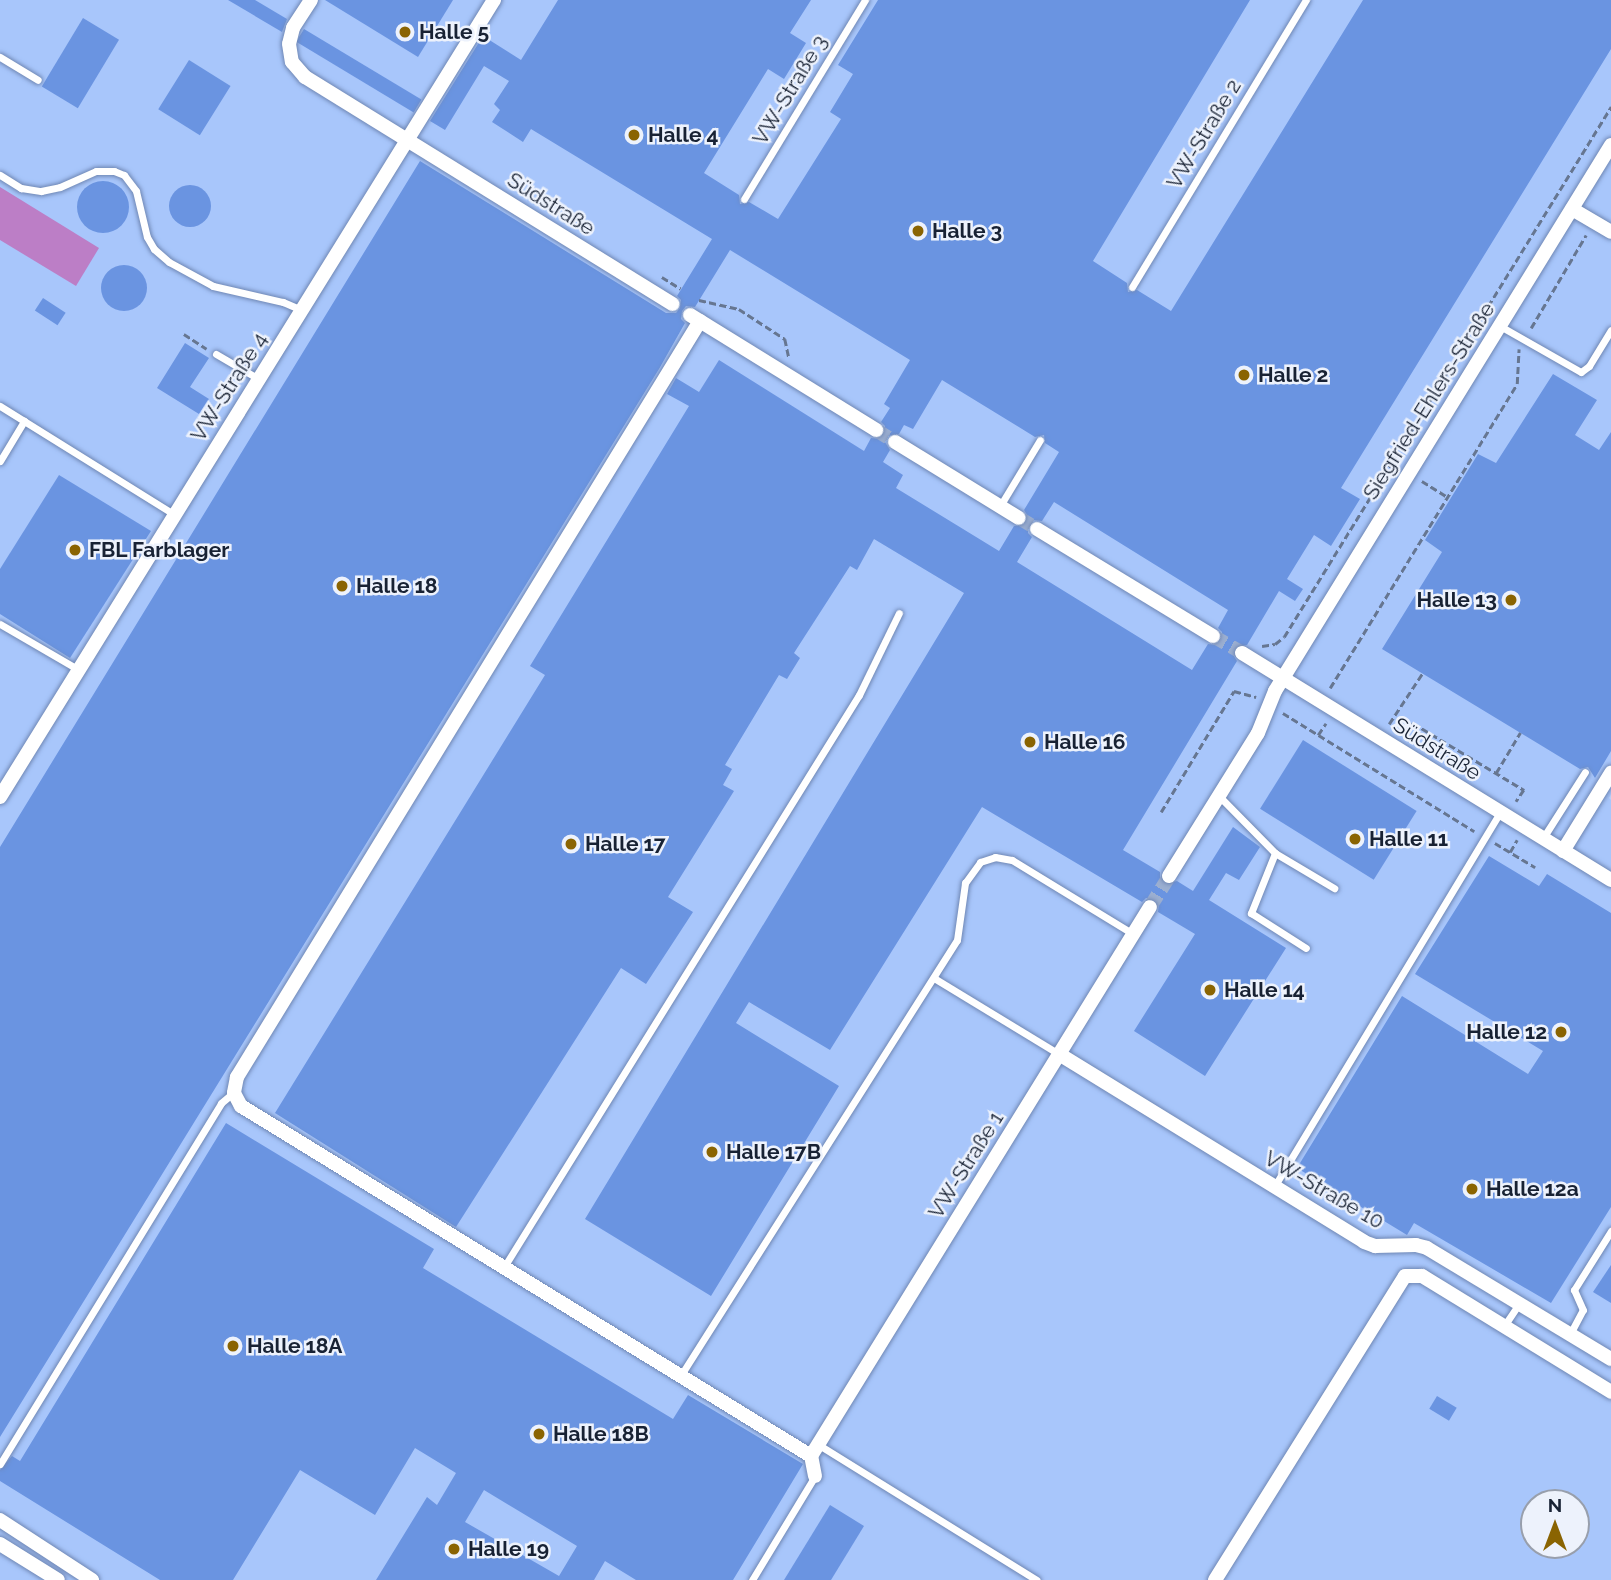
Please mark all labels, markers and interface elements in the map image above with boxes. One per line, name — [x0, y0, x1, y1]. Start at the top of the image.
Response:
place label: Halle 5 — [419, 19, 489, 45]
marker: Halle 5 — [397, 24, 413, 40]
street label: VW-Straße 3 — [747, 31, 833, 149]
street label: VW-Straße 2 — [1162, 75, 1246, 193]
place label: Halle 4 — [648, 122, 718, 148]
marker: Halle 4 — [626, 127, 642, 143]
street label: Südstraße — [503, 167, 599, 241]
place label: Halle 3 — [932, 218, 1002, 244]
marker: Halle 3 — [910, 223, 926, 239]
street label: Siegfried-Ehlers-Straße — [1358, 298, 1500, 504]
street label: VW-Straße 4 — [186, 328, 272, 446]
place label: Halle 2 — [1258, 362, 1328, 388]
marker: Halle 2 — [1236, 367, 1252, 383]
place label: FBL Farblager — [89, 537, 230, 563]
marker: FBL Farblager — [67, 542, 83, 558]
place label: Halle 18 — [356, 573, 438, 599]
marker: Halle 18 — [334, 578, 350, 594]
place label: Halle 13 — [1416, 587, 1497, 613]
marker: Halle 13 — [1503, 592, 1519, 608]
street label: Südstraße — [1389, 712, 1485, 786]
place label: Halle 16 — [1044, 729, 1126, 755]
marker: Halle 16 — [1022, 734, 1038, 750]
place label: Halle 11 — [1369, 826, 1448, 852]
place label: Halle 17 — [585, 831, 666, 857]
marker: Halle 11 — [1347, 831, 1363, 847]
marker: Halle 17 — [563, 836, 579, 852]
place label: Halle 14 — [1224, 977, 1305, 1003]
marker: Halle 14 — [1202, 982, 1218, 998]
place label: Halle 12 — [1466, 1019, 1547, 1045]
marker: Halle 12 — [1553, 1024, 1569, 1040]
street label: VW-Straße 1 — [923, 1107, 1009, 1223]
place label: Halle 17B — [726, 1139, 821, 1165]
marker: Halle 17B — [704, 1144, 720, 1160]
street label: VW-Straße 10 — [1260, 1146, 1388, 1234]
place label: Halle 12a — [1486, 1176, 1579, 1202]
marker: Halle 12a — [1464, 1181, 1480, 1197]
place label: Halle 18A — [247, 1333, 342, 1359]
marker: Halle 18A — [225, 1338, 241, 1354]
place label: Halle 18B — [553, 1421, 649, 1447]
marker: Halle 18B — [531, 1426, 547, 1442]
north arrow — [1520, 1489, 1590, 1559]
text: N — [1548, 1494, 1562, 1516]
place label: Halle 19 — [468, 1536, 549, 1562]
marker: Halle 19 — [446, 1541, 462, 1557]

